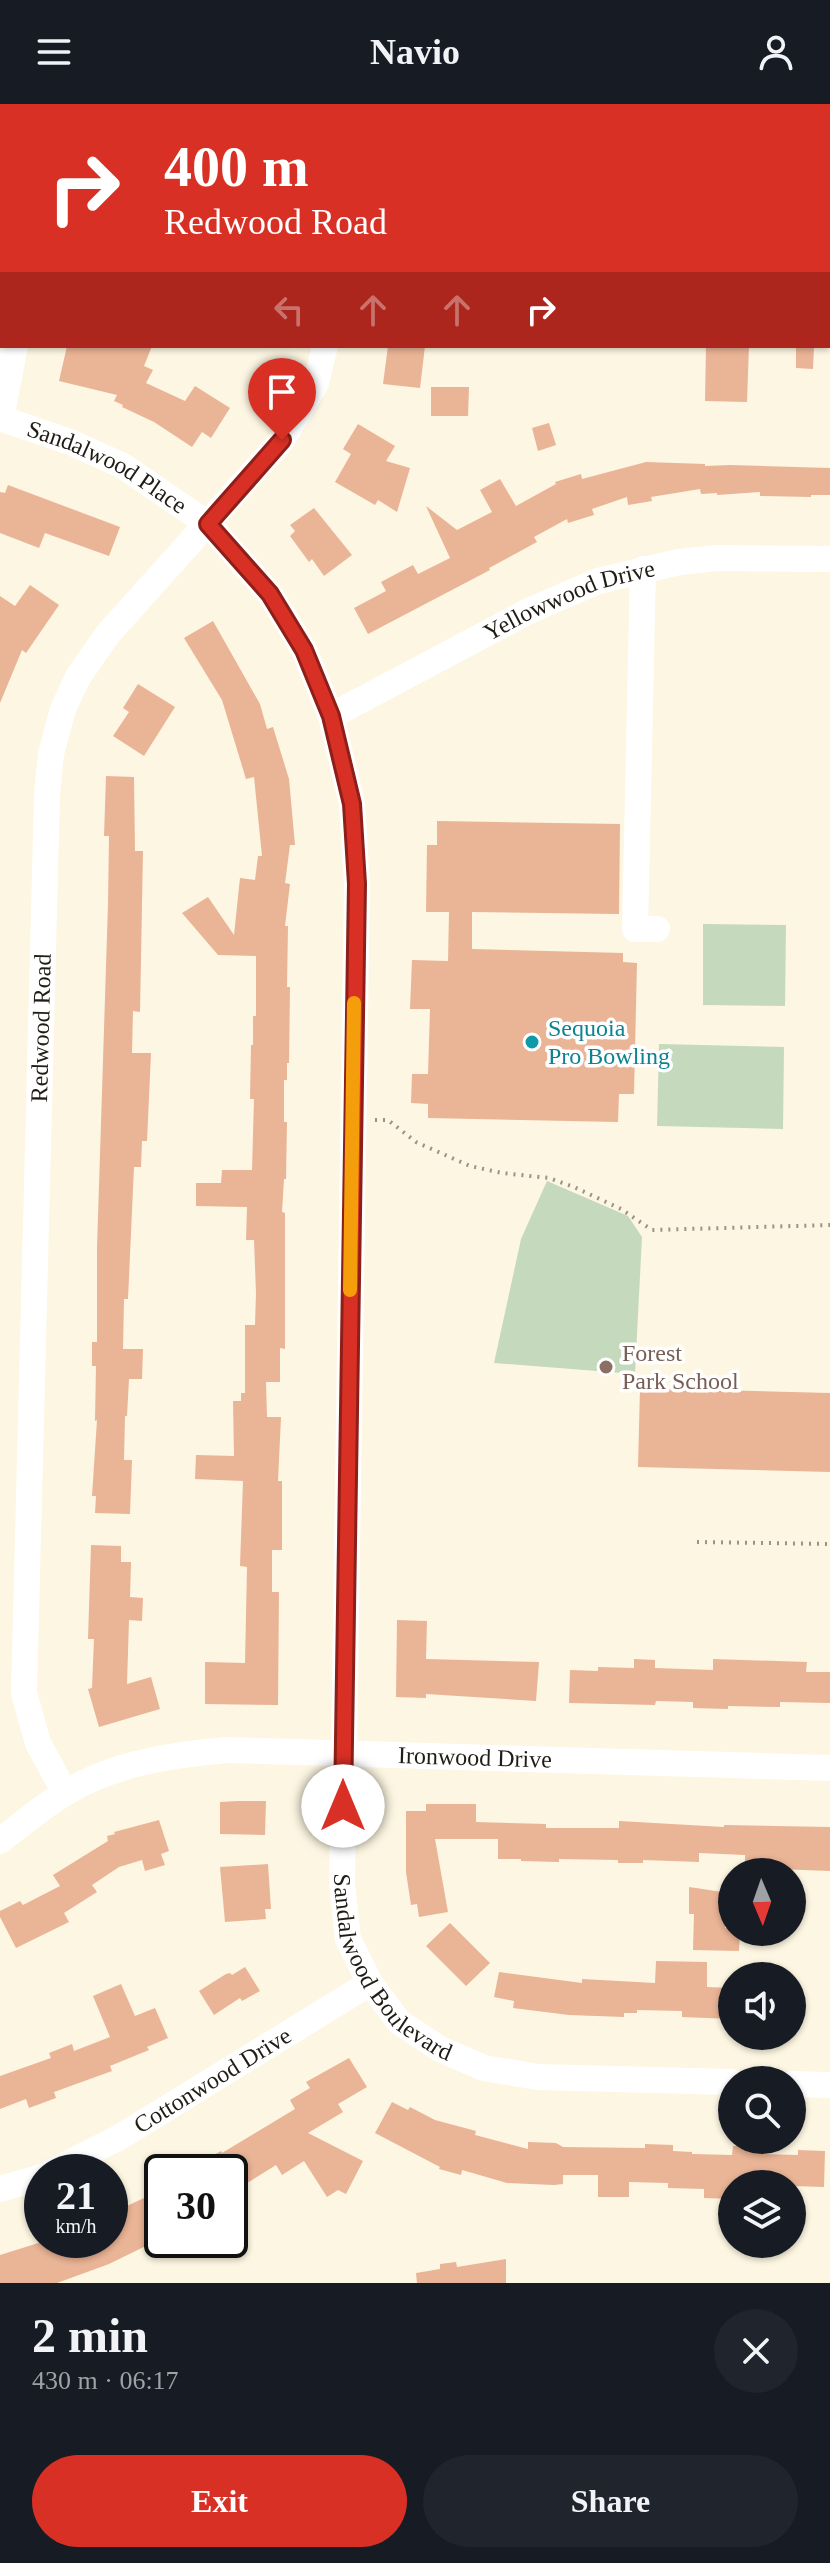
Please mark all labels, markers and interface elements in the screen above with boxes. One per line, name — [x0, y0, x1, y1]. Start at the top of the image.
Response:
icon: menu — [32, 30, 76, 74]
icon: person — [754, 30, 798, 74]
text: Navio — [370, 32, 460, 72]
icon: right — [32, 136, 136, 240]
text: 400 m — [164, 136, 309, 198]
text: Redwood Road — [164, 202, 387, 242]
icon: left — [267, 288, 311, 332]
icon: ahead — [351, 288, 395, 332]
icon: ahead — [435, 288, 479, 332]
icon: right — [519, 288, 563, 332]
pin — [248, 358, 316, 440]
icon: arrive — [260, 370, 304, 414]
street label: Sandalwood Place — [24, 415, 192, 519]
street label: Yellowwood Drive — [479, 555, 657, 646]
street label: Redwood Road — [26, 953, 56, 1103]
place label: Sequoia Pro Bowling — [548, 1015, 670, 1069]
marker: Sequoia Pro Bowling — [523, 1033, 541, 1051]
place label: Forest Park School — [622, 1340, 739, 1394]
marker: Forest Park School — [597, 1358, 615, 1376]
street label: Ironwood Drive — [398, 1742, 552, 1773]
position arrow — [301, 1764, 385, 1848]
north arrow — [718, 1858, 806, 1946]
map controls — [718, 1858, 806, 2258]
street label: Sandalwood Boulevard — [329, 1873, 456, 2066]
button: sound — [718, 1962, 806, 2050]
street label: Cottonwood Drive — [129, 2022, 296, 2138]
button: search — [718, 2066, 806, 2154]
speed limit sign: 30 — [144, 2154, 248, 2258]
button: layers — [718, 2170, 806, 2258]
text: 21 — [56, 2173, 96, 2218]
text: km/h — [55, 2215, 97, 2237]
text: 2 min — [32, 2309, 148, 2362]
button: close — [714, 2309, 798, 2393]
text: 430 m · 06:17 — [32, 2366, 179, 2395]
button: Exit — [32, 2455, 407, 2547]
button: Share — [423, 2455, 798, 2547]

